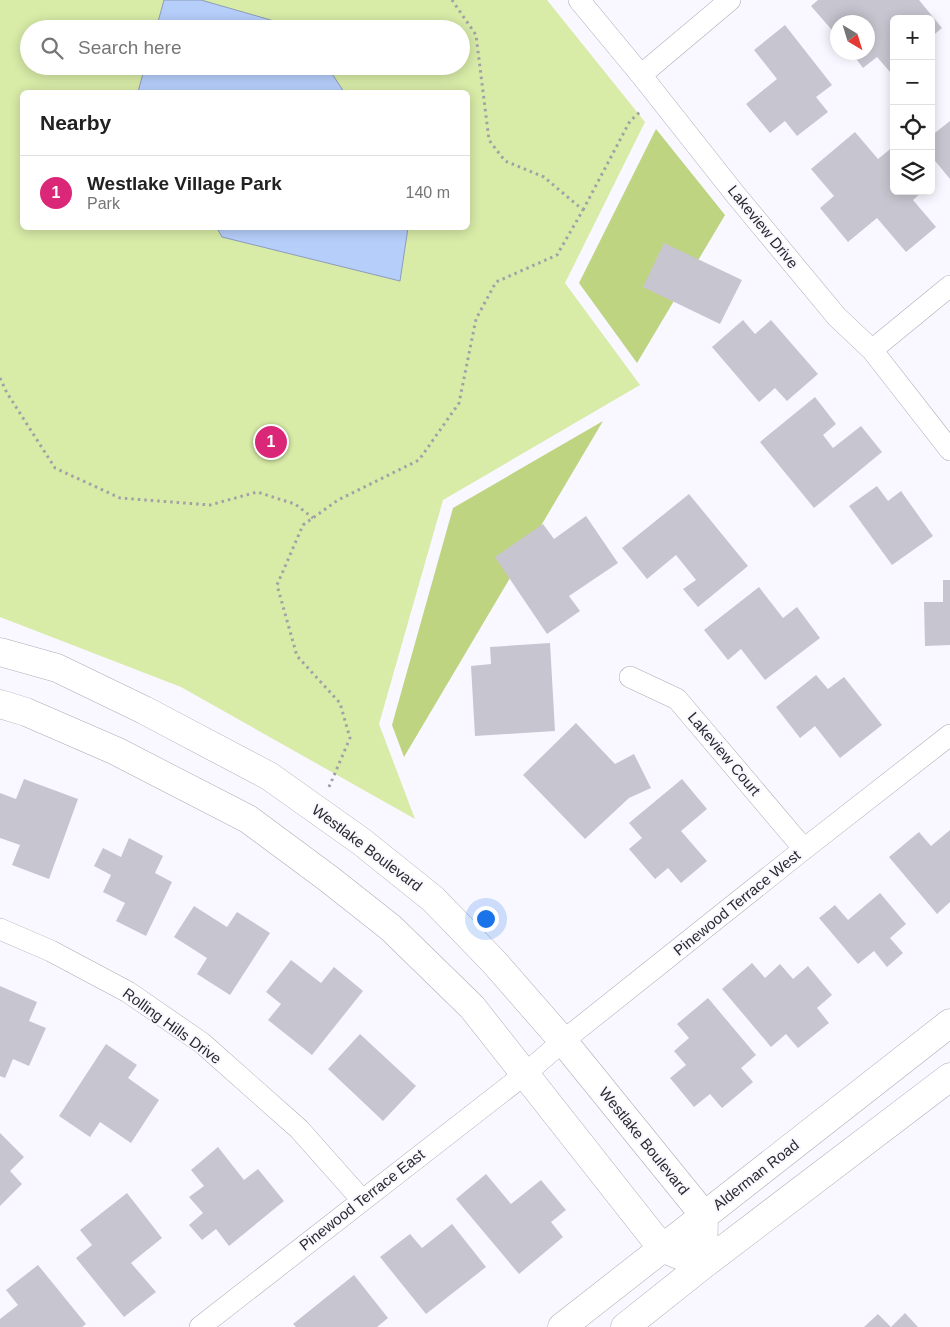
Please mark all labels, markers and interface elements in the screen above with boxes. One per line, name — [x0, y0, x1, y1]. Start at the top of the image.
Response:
north arrow — [830, 15, 875, 60]
map controls — [890, 15, 935, 195]
button: + — [890, 15, 935, 60]
search box — [20, 20, 470, 75]
icon: search — [38, 34, 66, 62]
text: Search here — [78, 37, 182, 58]
button: − — [890, 60, 935, 105]
button: locate — [890, 105, 935, 150]
text: Nearby — [40, 111, 111, 134]
button: layers — [890, 150, 935, 195]
text: Westlake Village Park — [87, 173, 282, 194]
street label: Lakeview Drive — [725, 182, 802, 272]
text: 1 — [52, 184, 60, 201]
text: 140 m — [406, 184, 450, 201]
text: Park — [87, 195, 120, 212]
pin: 1 — [255, 423, 287, 461]
street label: Lakeview Court — [685, 709, 765, 799]
street label: Westlake Boulevard — [309, 801, 426, 894]
street label: Pinewood Terrace West — [670, 846, 804, 959]
your location — [473, 906, 499, 932]
street label: Rolling Hills Drive — [120, 984, 225, 1067]
street label: Westlake Boulevard — [596, 1084, 693, 1198]
street label: Alderman Road — [709, 1136, 802, 1213]
street label: Pinewood Terrace East — [296, 1145, 428, 1254]

